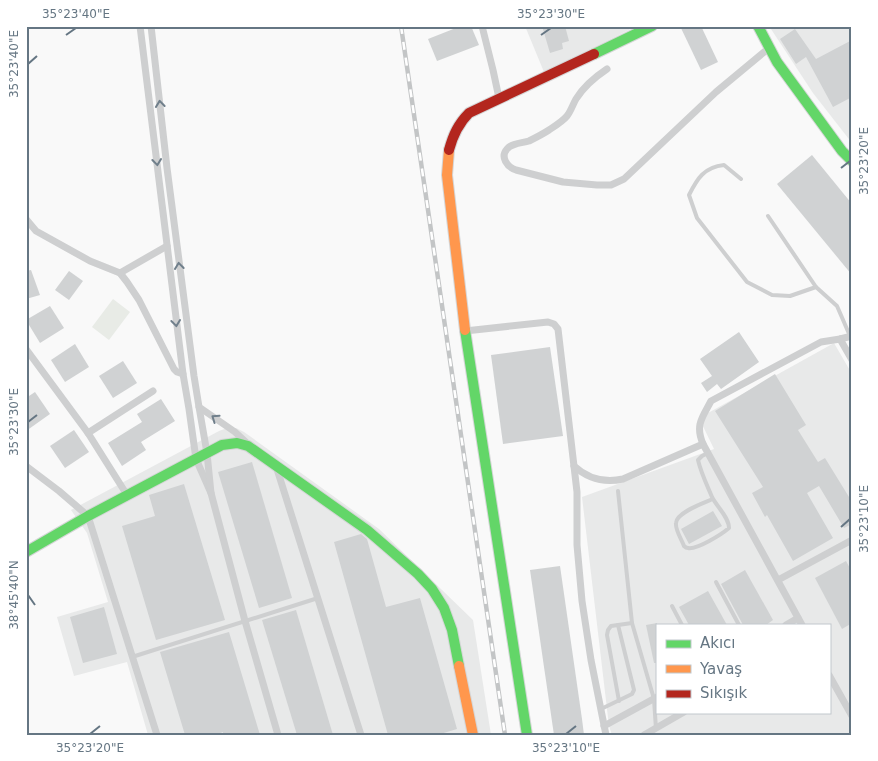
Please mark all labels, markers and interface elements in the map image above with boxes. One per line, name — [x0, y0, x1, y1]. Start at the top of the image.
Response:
text: 35°23'40"E — [42, 7, 110, 21]
text: 35°23'30"E — [517, 7, 585, 21]
text: 35°23'40"E — [7, 30, 21, 98]
one-way arrow — [155, 100, 166, 108]
text: 35°23'20"E — [857, 127, 871, 195]
one-way arrow — [151, 157, 161, 166]
one-way arrow — [174, 261, 185, 269]
one-way arrow — [170, 319, 181, 327]
text: 35°23'30"E — [7, 388, 21, 456]
one-way arrow — [211, 415, 221, 424]
text: 35°23'10"E — [857, 485, 871, 553]
text: 38°45'40"N — [7, 560, 21, 630]
legend — [656, 624, 830, 714]
text: Akıcı — [700, 634, 736, 652]
text: Yavaş — [699, 660, 742, 678]
text: Sıkışık — [700, 684, 748, 702]
text: 35°23'20"E — [56, 741, 124, 755]
text: 35°23'10"E — [532, 741, 600, 755]

